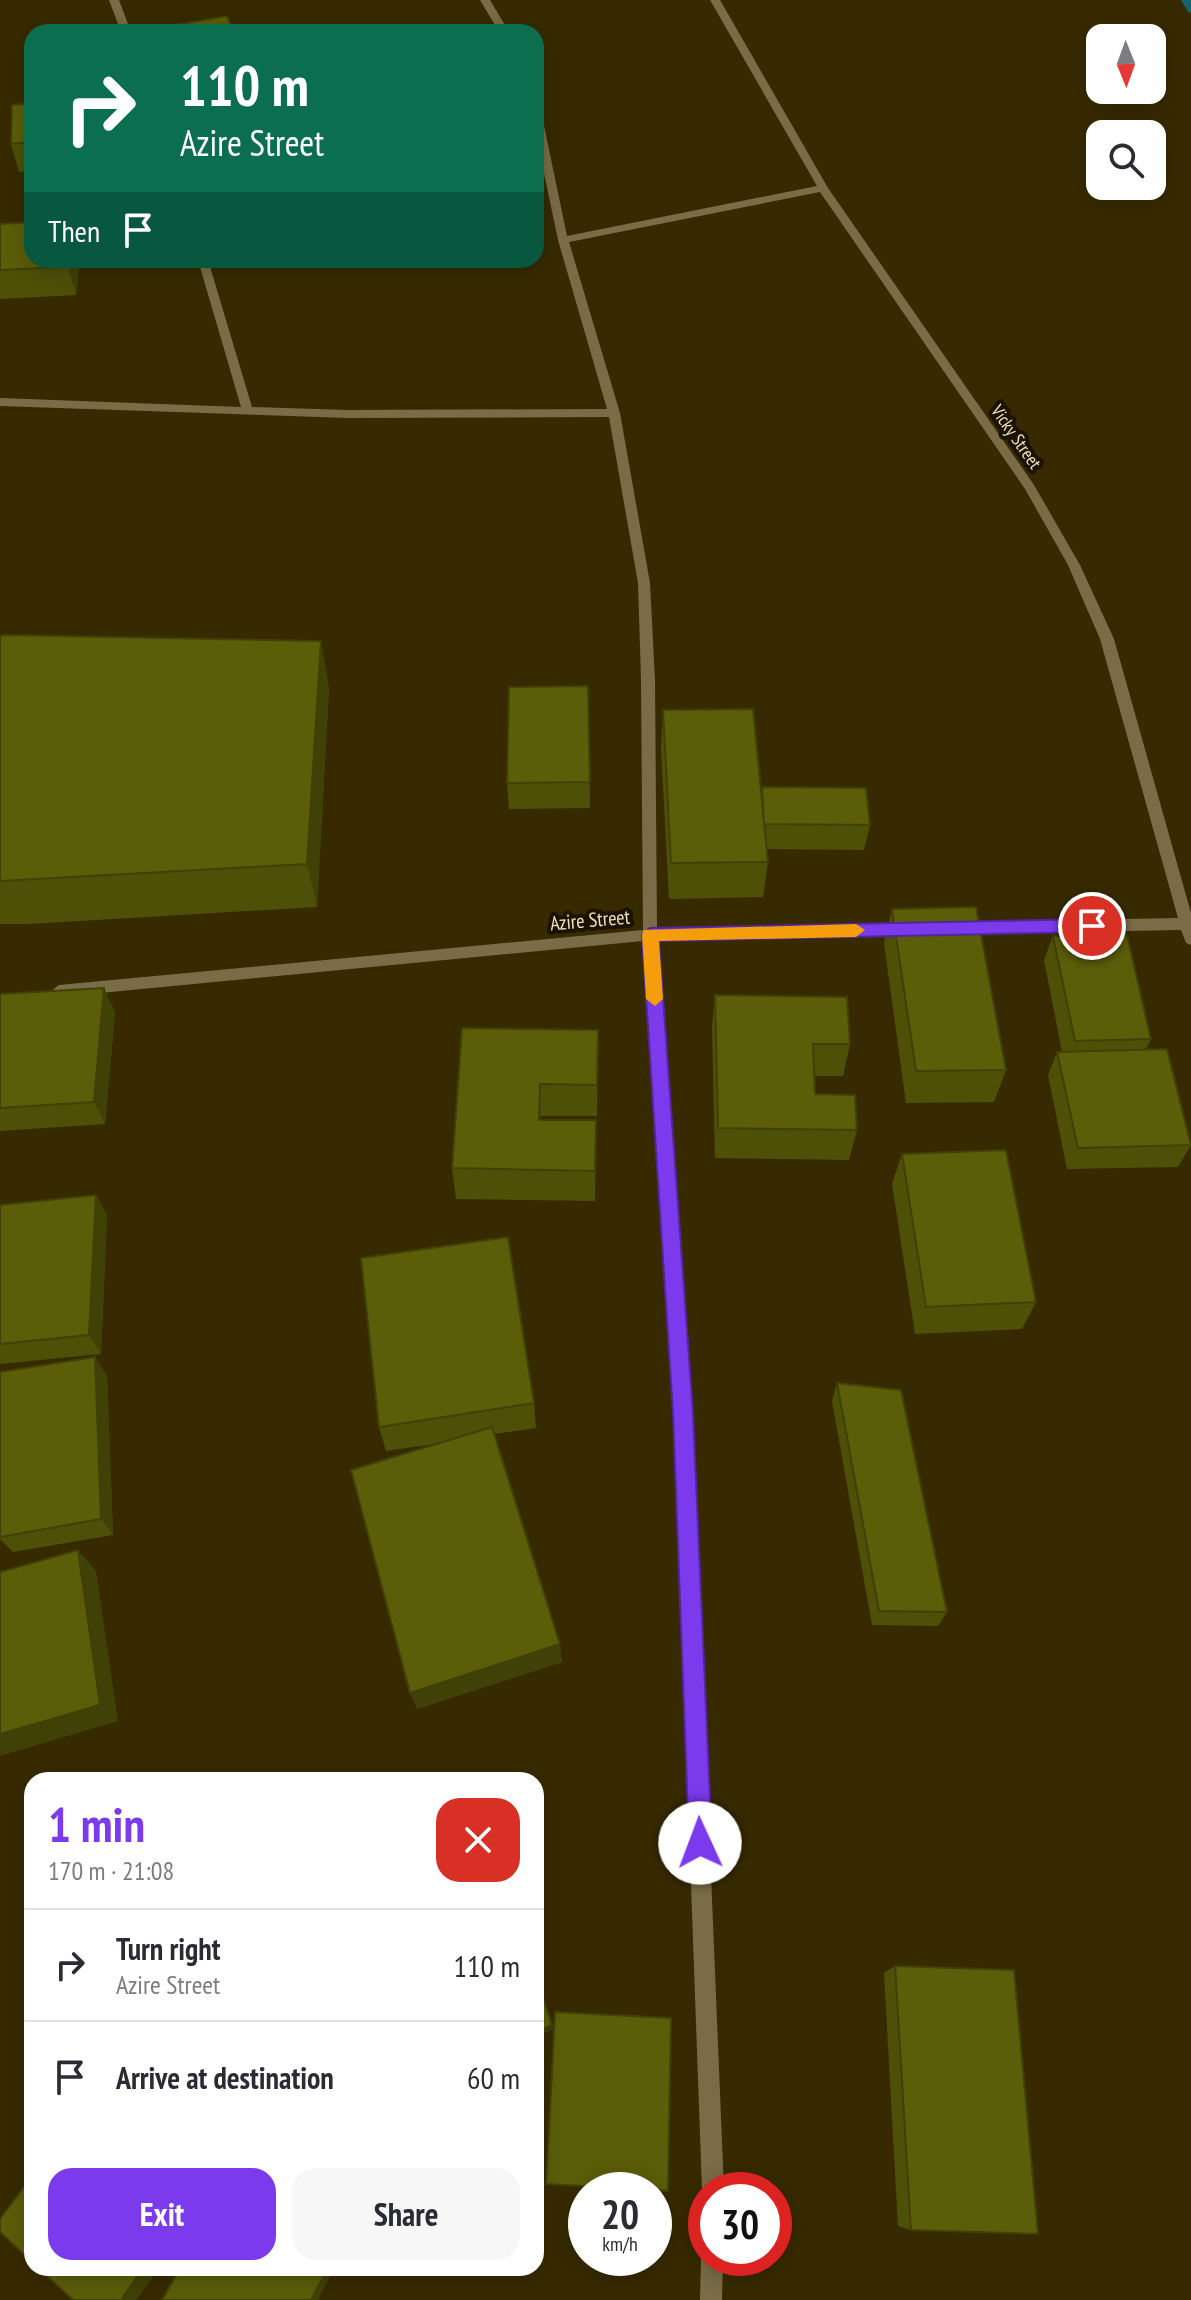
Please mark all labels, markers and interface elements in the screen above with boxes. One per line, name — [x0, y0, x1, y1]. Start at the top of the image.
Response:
north arrow — [1086, 24, 1166, 104]
map controls — [1086, 24, 1166, 200]
text: 110 m — [180, 49, 309, 121]
icon: right — [48, 56, 152, 160]
text: Azire Street — [180, 119, 324, 166]
button: search — [1086, 120, 1166, 200]
icon: arrive — [116, 208, 160, 252]
text: Then — [48, 211, 100, 250]
street label: Vicky Street — [985, 399, 1047, 473]
pin — [1058, 892, 1126, 960]
street label: Azire Street — [549, 904, 632, 936]
icon: arrive — [1070, 904, 1114, 948]
text: 1 min — [48, 1793, 145, 1855]
button: close — [436, 1798, 520, 1882]
position arrow — [658, 1801, 742, 1885]
text: 170 m · 21:08 — [48, 1854, 174, 1887]
text: Turn right — [116, 1929, 220, 1968]
icon: right — [48, 1943, 92, 1987]
text: 110 m — [454, 1946, 520, 1985]
text: Azire Street — [116, 1968, 220, 2001]
icon: arrive — [48, 2055, 92, 2099]
text: Arrive at destination — [116, 2058, 334, 2097]
text: 60 m — [467, 2058, 520, 2097]
button: Exit — [48, 2168, 276, 2260]
button: Share — [292, 2168, 520, 2260]
speed limit sign: 30 — [688, 2172, 792, 2276]
text: 20 — [601, 2188, 639, 2240]
text: km/h — [602, 2231, 638, 2257]

